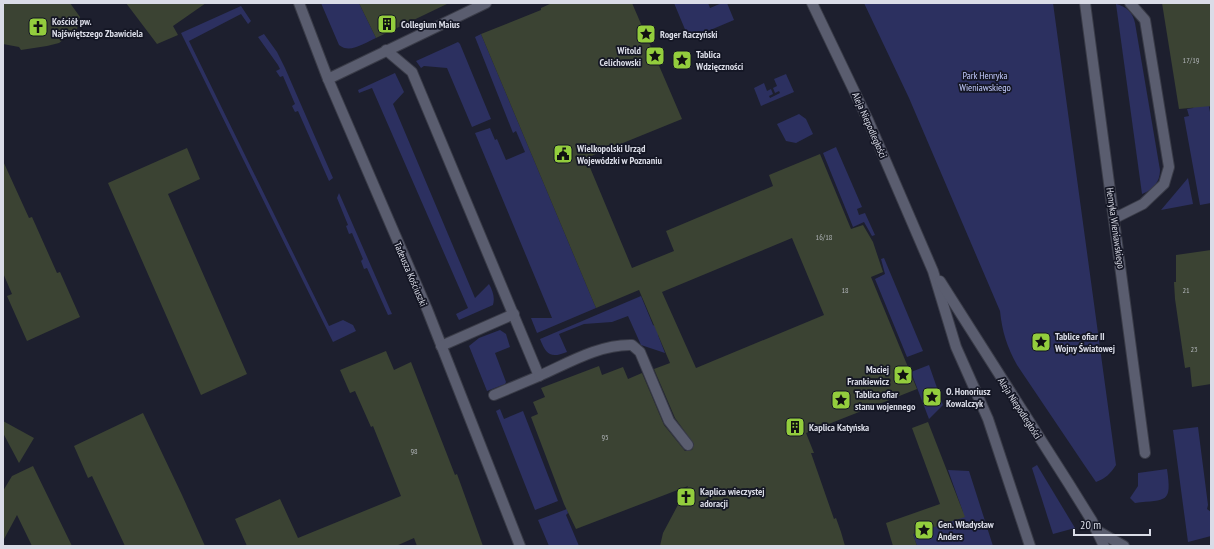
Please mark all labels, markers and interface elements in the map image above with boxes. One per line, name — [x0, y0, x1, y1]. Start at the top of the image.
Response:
building icon: Collegium Maius — [376, 13, 398, 35]
place label: Kościół pw. Najświętszego Zbawiciela — [52, 15, 143, 40]
church icon: Kościół pw. Najświętszego Zbawiciela — [27, 16, 49, 38]
place label: Collegium Maius — [401, 18, 460, 31]
place icon: Roger Raczyński — [635, 23, 657, 45]
place label: Roger Raczyński — [660, 28, 718, 41]
place label: Witold Celichowski — [600, 44, 642, 69]
place icon: Witold Celichowski — [644, 45, 666, 67]
place label: Tablica Wdzięczności — [695, 48, 743, 73]
place icon: Tablica Wdzięczności — [671, 49, 693, 71]
house number: 17/19 — [1183, 55, 1200, 65]
park label: Park Henryka Wieniawskiego — [959, 69, 1011, 94]
street label: Aleja Niepodległości — [849, 90, 890, 160]
place label: Wielkopolski Urząd Wojewódzki w Poznaniu — [576, 142, 662, 167]
public building icon: Wielkopolski Urząd Wojewódzki w Poznaniu — [552, 143, 574, 165]
street label: Henryka Wieniawskiego — [1103, 187, 1128, 269]
house number: 16/18 — [816, 232, 833, 242]
street label: Tadeusza Kościuszki — [391, 240, 430, 308]
house number: 18 — [841, 285, 849, 295]
house number: 21 — [1182, 285, 1190, 295]
place label: Tablice ofiar II Wojny Światowej — [1054, 330, 1115, 355]
place icon: Tablice ofiar II Wojny Światowej — [1030, 331, 1052, 353]
house number: 23 — [1190, 344, 1198, 354]
place label: Maciej Frankiewicz — [847, 363, 889, 388]
place icon: Maciej Frankiewicz — [892, 364, 914, 386]
street label: Aleja Niepodległości — [995, 375, 1044, 441]
place label: O. Honoriusz Kowalczyk — [946, 385, 991, 410]
place icon: O. Honoriusz Kowalczyk — [921, 386, 943, 408]
place label: Tablica ofiar stanu wojennego — [855, 388, 916, 413]
place icon: Tablica ofiar stanu wojennego — [830, 389, 852, 411]
building icon: Kaplica Katyńska — [784, 416, 806, 438]
place label: Kaplica Katyńska — [809, 421, 869, 434]
house number: 95 — [601, 432, 609, 442]
house number: 98 — [410, 446, 418, 456]
place label: Kaplica wieczystej adoracji — [700, 485, 765, 510]
church icon: Kaplica wieczystej adoracji — [675, 486, 697, 508]
scale bar — [1074, 511, 1150, 537]
text: 20 m — [1080, 517, 1101, 532]
place label: Gen. Władysław Anders — [937, 518, 995, 543]
place icon: Gen. Władysław Anders — [913, 519, 935, 541]

